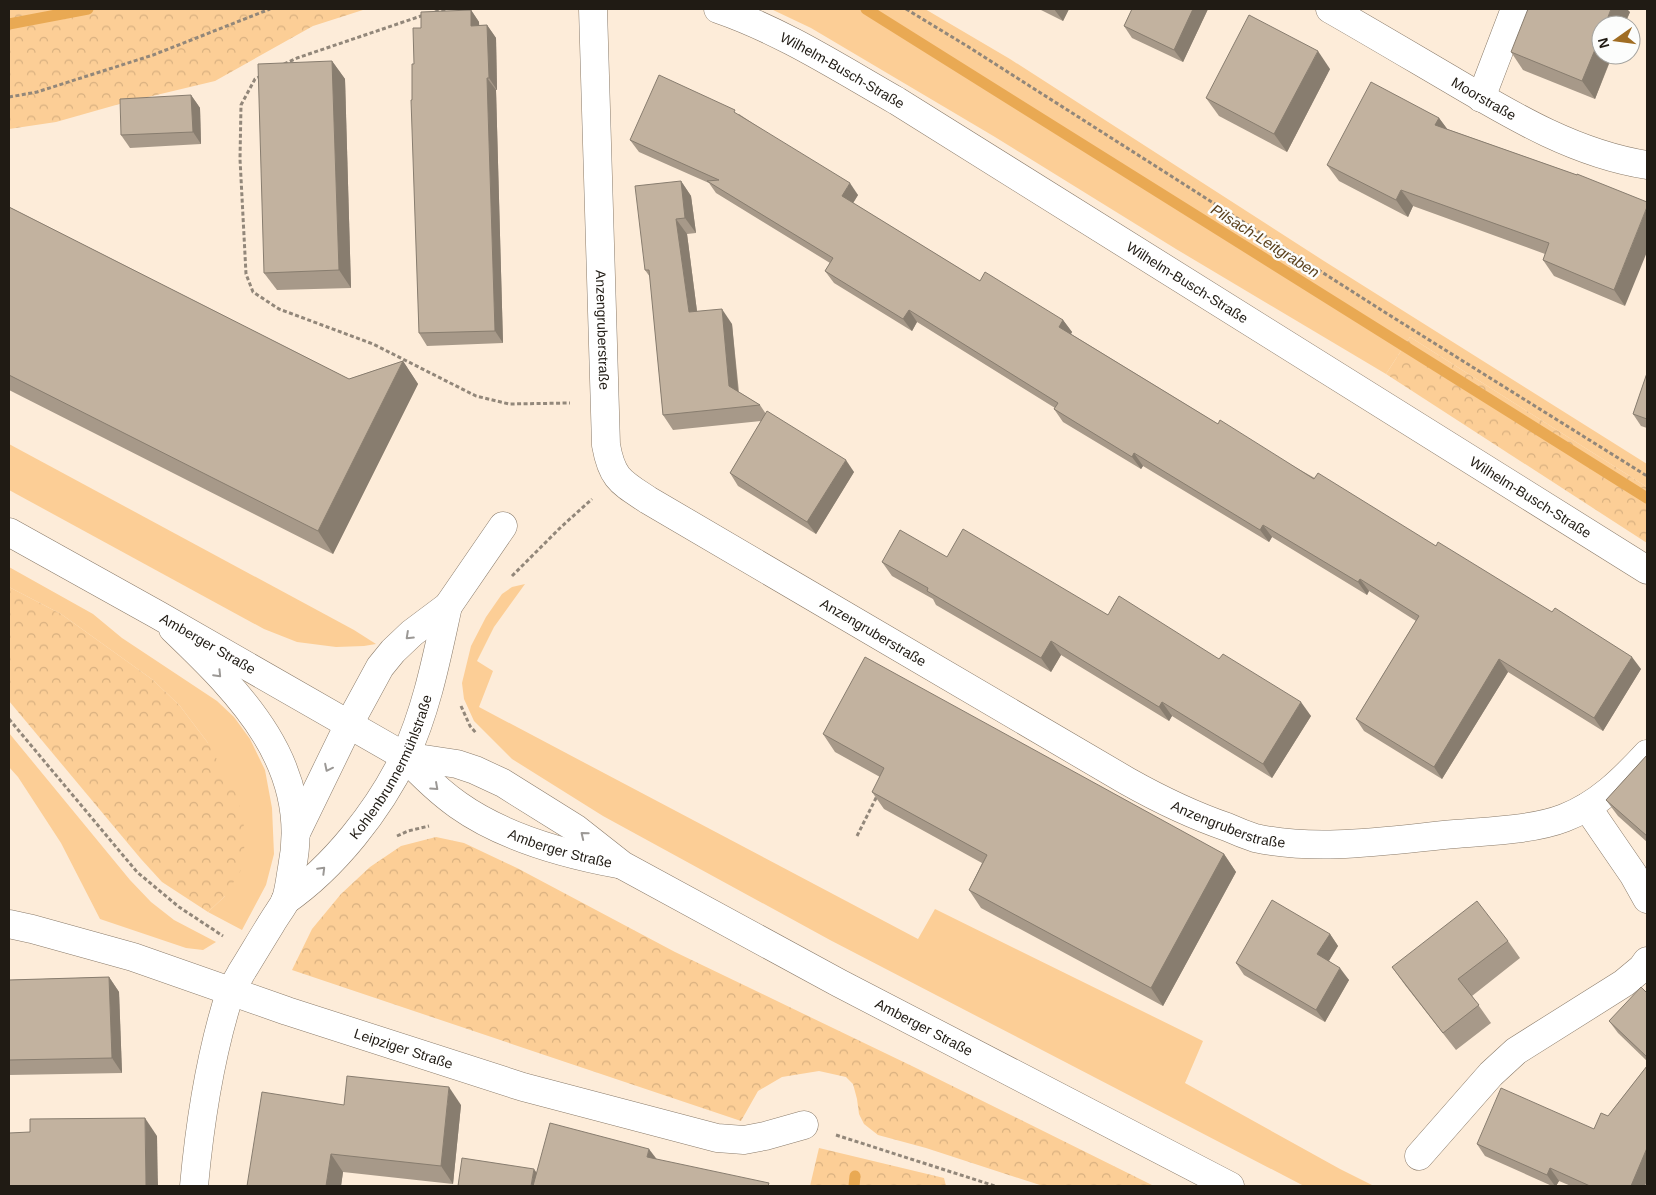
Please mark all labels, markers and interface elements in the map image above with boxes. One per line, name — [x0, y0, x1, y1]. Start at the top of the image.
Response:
north arrow — [1591, 15, 1641, 65]
street label: Wilhelm-Busch-Straße — [778, 29, 908, 112]
text: N — [1594, 36, 1612, 50]
street label: Moorstraße — [1449, 74, 1519, 123]
water label: Pilsach-Leitgraben — [1208, 200, 1322, 281]
street label: Wilhelm-Busch-Straße — [1124, 239, 1251, 327]
street label: Anzengruberstraße — [593, 270, 612, 390]
street label: Wilhelm-Busch-Straße — [1467, 453, 1595, 541]
street label: Anzengruberstraße — [818, 595, 929, 670]
street label: Amberger Straße — [157, 610, 259, 677]
one-way arrow — [406, 630, 415, 639]
one-way arrow — [212, 668, 221, 677]
street label: Kohlenbrunnermühlstraße — [346, 693, 435, 842]
one-way arrow — [323, 763, 334, 772]
one-way arrow — [429, 781, 438, 790]
street label: Anzengruberstraße — [1169, 797, 1286, 851]
street label: Amberger Straße — [506, 826, 614, 871]
one-way arrow — [581, 832, 590, 840]
one-way arrow — [316, 867, 325, 876]
street label: Amberger Straße — [873, 995, 976, 1059]
street label: Leipziger Straße — [352, 1025, 455, 1072]

